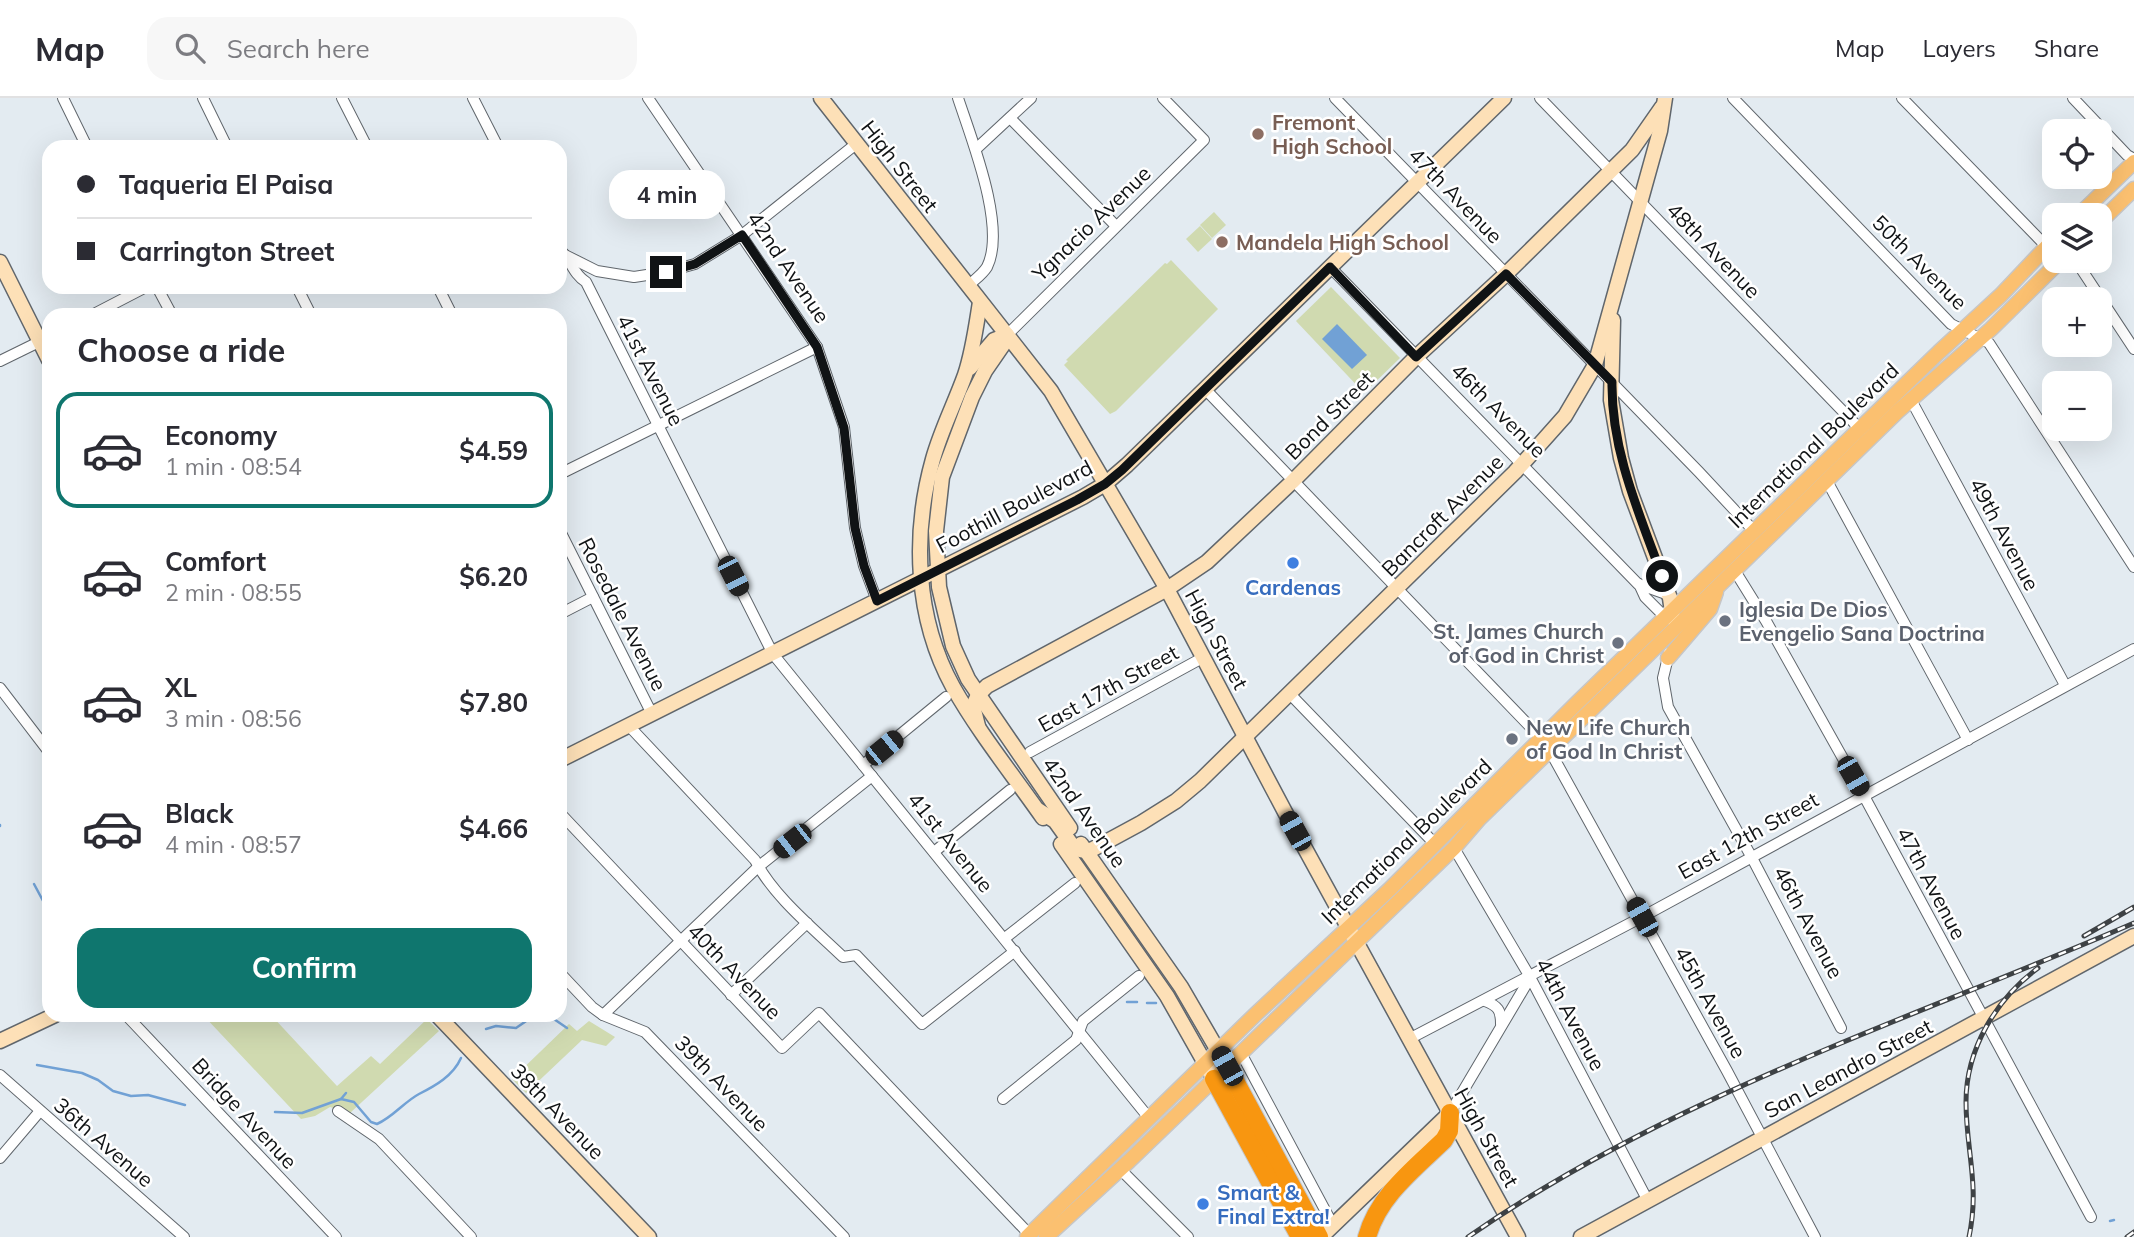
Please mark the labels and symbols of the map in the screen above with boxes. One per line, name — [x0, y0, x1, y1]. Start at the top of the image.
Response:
place label: Fremont High School — [1272, 109, 1392, 159]
street label: High Street — [856, 115, 944, 217]
marker: Fremont High School — [1250, 126, 1266, 142]
street label: 47th Avenue — [1404, 142, 1508, 248]
street label: Ygnacio Avenue — [1026, 160, 1156, 287]
callout: 4 min — [608, 170, 724, 220]
street label: 48th Avenue — [1662, 197, 1766, 303]
street label: 42nd Avenue — [742, 206, 836, 328]
street label: 50th Avenue — [1867, 209, 1973, 315]
place label: Mandela High School — [1236, 229, 1449, 255]
marker: Mandela High School — [1214, 234, 1230, 250]
route end — [650, 256, 682, 288]
street label: 41st Avenue — [612, 310, 690, 430]
street label: 46th Avenue — [1446, 357, 1552, 463]
street label: International Boulevard — [1722, 357, 1904, 533]
street label: Bond Street — [1279, 365, 1379, 465]
street label: Bancroft Avenue — [1376, 449, 1508, 581]
street label: Foothill Boulevard — [931, 454, 1097, 558]
street label: 49th Avenue — [1965, 473, 2045, 595]
street label: Rosedale Avenue — [573, 533, 673, 695]
car — [715, 553, 752, 599]
marker: Cardenas — [1285, 555, 1301, 571]
route start — [1646, 560, 1678, 592]
place label: Cardenas — [1245, 574, 1341, 600]
street label: High Street — [1180, 585, 1254, 693]
place label: Iglesia De Dios Evengelio Sana Doctrina — [1739, 596, 1985, 646]
marker: Iglesia De Dios Evengelio Sana Doctrina — [1717, 613, 1733, 629]
place label: St. James Church of God in Christ — [1433, 618, 1604, 668]
marker: St. James Church of God in Christ — [1610, 635, 1626, 651]
street label: East 17th Street — [1033, 639, 1183, 737]
place label: New Life Church of God In Christ — [1526, 714, 1690, 764]
car — [862, 727, 907, 769]
marker: New Life Church of God In Christ — [1504, 731, 1520, 747]
street label: 42nd Avenue — [1037, 752, 1133, 872]
street label: International Boulevard — [1315, 753, 1497, 929]
car — [1834, 753, 1873, 799]
street label: East 12th Street — [1673, 786, 1823, 884]
street label: 41st Avenue — [903, 787, 999, 897]
car — [1276, 808, 1315, 854]
car — [769, 820, 816, 862]
street label: 47th Avenue — [1892, 822, 1972, 944]
street label: 46th Avenue — [1769, 861, 1849, 983]
car — [1623, 894, 1662, 940]
street label: 40th Avenue — [683, 918, 787, 1024]
street label: 45th Avenue — [1670, 942, 1752, 1062]
street label: 44th Avenue — [1531, 953, 1611, 1075]
street label: San Leandro Street — [1759, 1013, 1937, 1123]
street label: 39th Avenue — [670, 1030, 774, 1136]
car — [1208, 1043, 1247, 1089]
street label: Bridge Avenue — [187, 1052, 303, 1174]
street label: 38th Avenue — [506, 1058, 610, 1164]
street label: High Street — [1449, 1083, 1525, 1191]
street label: 36th Avenue — [49, 1092, 159, 1192]
place label: Smart & Final Extra! — [1217, 1179, 1330, 1229]
marker: Smart & Final Extra! — [1195, 1196, 1211, 1212]

